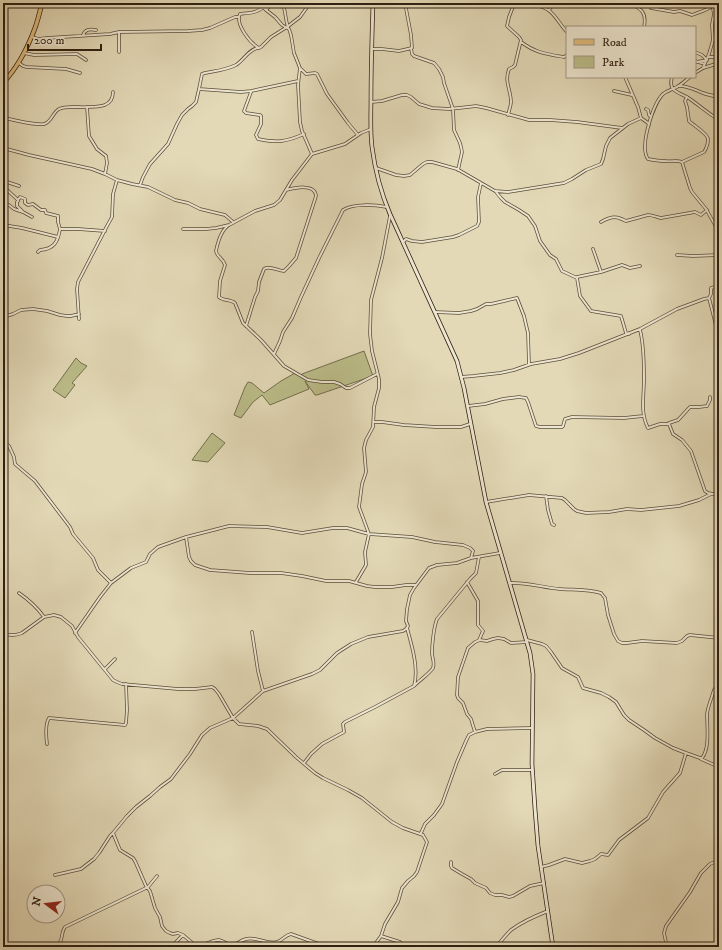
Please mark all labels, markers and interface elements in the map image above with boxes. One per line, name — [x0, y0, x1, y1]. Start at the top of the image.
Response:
scale bar — [28, 26, 101, 52]
legend — [566, 26, 696, 78]
text: 200 m — [34, 33, 64, 48]
text: Road — [602, 35, 627, 50]
text: Park — [602, 55, 624, 70]
north arrow — [26, 884, 66, 924]
text: N — [29, 895, 45, 908]

